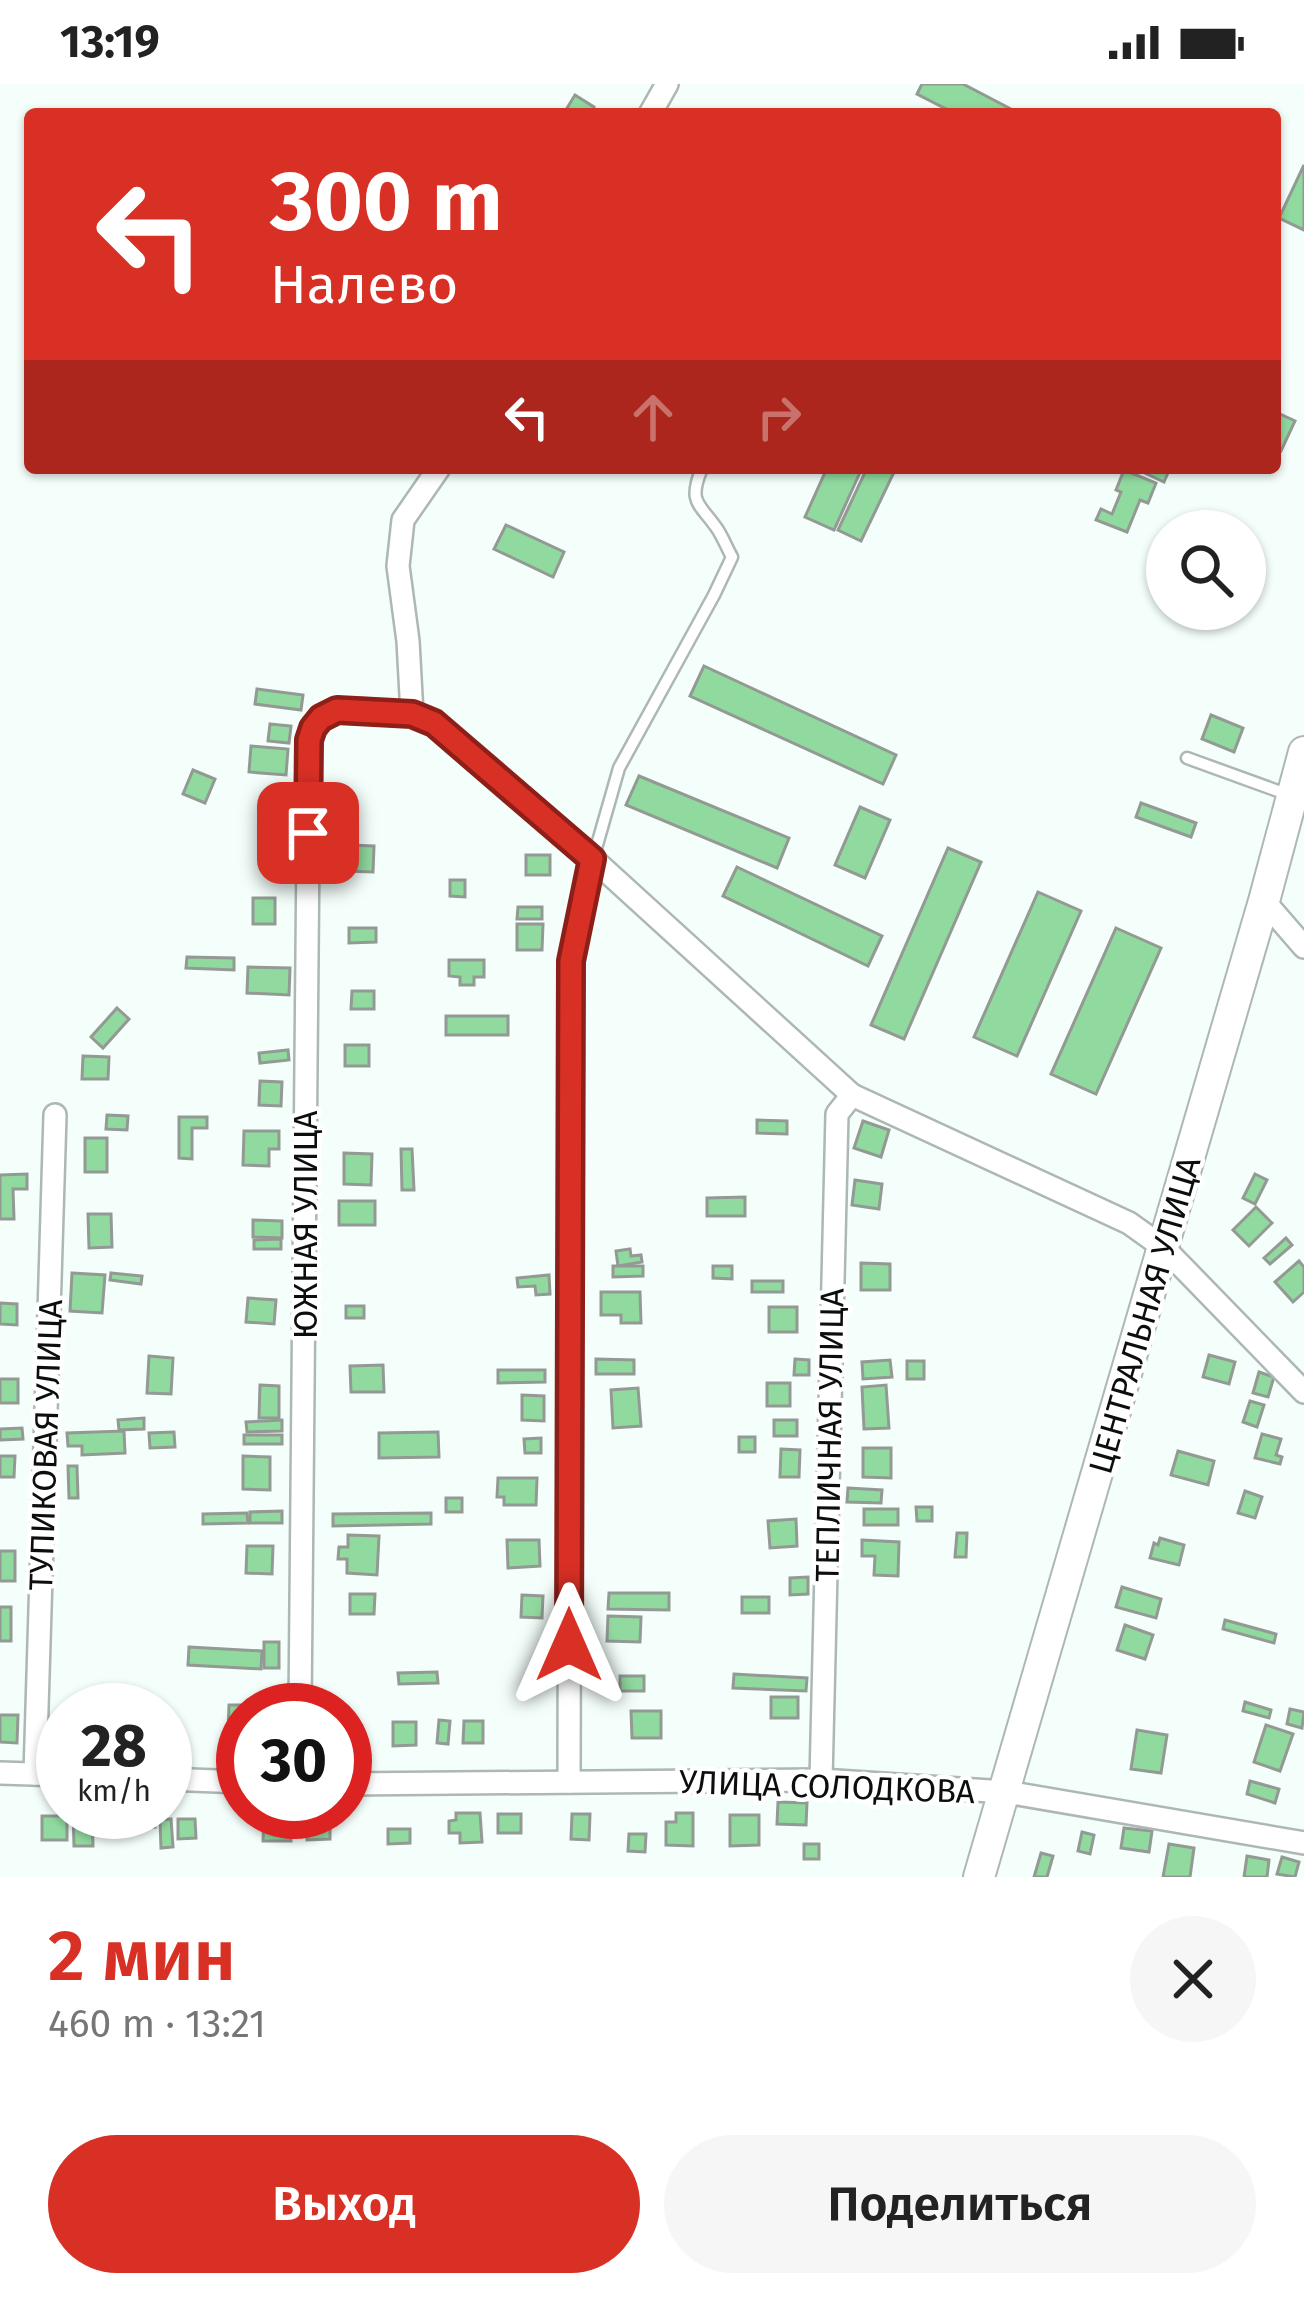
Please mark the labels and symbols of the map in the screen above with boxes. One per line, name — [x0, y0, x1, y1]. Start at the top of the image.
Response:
pin — [257, 782, 359, 884]
street label: ЮЖНАЯ УЛИЦА — [286, 1111, 326, 1339]
street label: ЦЕНТРАЛЬНАЯ УЛИЦА — [1081, 1152, 1209, 1479]
street label: ТЕПЛИЧНАЯ УЛИЦА — [807, 1288, 853, 1582]
street label: ТУПИКОВАЯ УЛИЦА — [21, 1299, 71, 1591]
position arrow — [506, 1582, 632, 1708]
speed limit sign: 30 — [216, 1683, 372, 1839]
street label: УЛИЦА СОЛОДКОВА — [678, 1762, 976, 1812]

